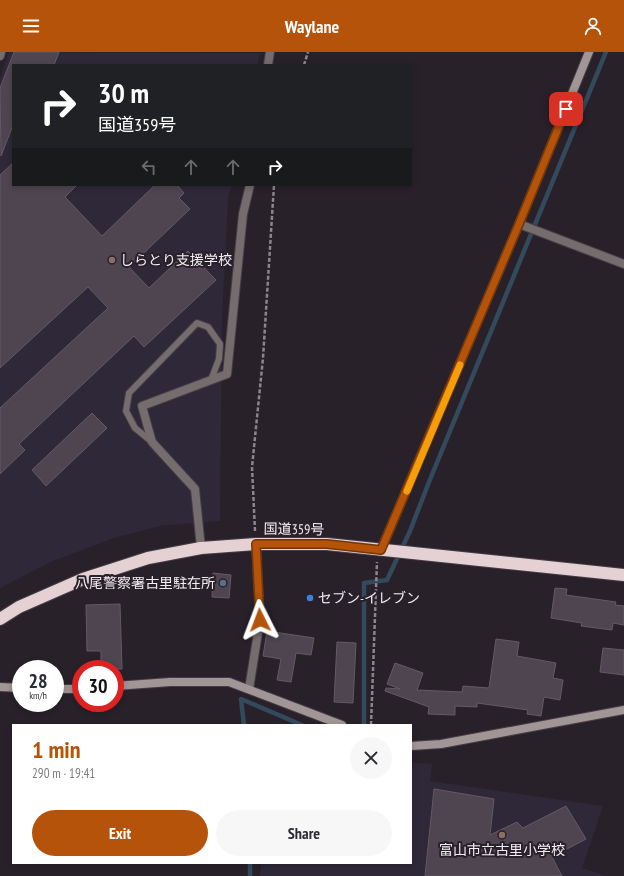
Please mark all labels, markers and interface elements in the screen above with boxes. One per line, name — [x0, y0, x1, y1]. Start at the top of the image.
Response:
icon: menu — [20, 15, 42, 37]
text: Waylane — [285, 15, 339, 38]
icon: person — [582, 15, 604, 37]
text: 30 m — [98, 74, 149, 111]
icon: right — [32, 80, 84, 132]
pin — [549, 92, 583, 126]
icon: arrive — [555, 98, 577, 120]
text: 国道359号 — [98, 113, 176, 136]
icon: left — [138, 156, 160, 178]
icon: ahead — [180, 156, 202, 178]
icon: ahead — [222, 156, 244, 178]
icon: right — [264, 156, 286, 178]
place label: しらとり支援学校 — [120, 251, 232, 269]
marker: しらとり支援学校 — [107, 255, 117, 265]
street label: 国道359号 — [263, 519, 325, 539]
place label: 八尾警察署古里駐在所 — [75, 574, 215, 592]
marker: 八尾警察署古里駐在所 — [218, 578, 228, 588]
place label: セブン-イレブン — [318, 589, 420, 607]
marker: セブン-イレブン — [305, 593, 315, 603]
position arrow — [239, 599, 281, 641]
speed limit sign: 30 — [72, 660, 124, 712]
text: 28 — [28, 668, 48, 694]
text: km/h — [29, 689, 47, 702]
text: 1 min — [32, 734, 80, 765]
button: close — [350, 737, 392, 779]
text: 290 m · 19:41 — [32, 765, 95, 782]
button: Exit — [32, 810, 208, 856]
button: Share — [216, 810, 392, 856]
marker: 富山市立古里小学校 — [497, 830, 507, 840]
place label: 富山市立古里小学校 — [439, 841, 565, 859]

